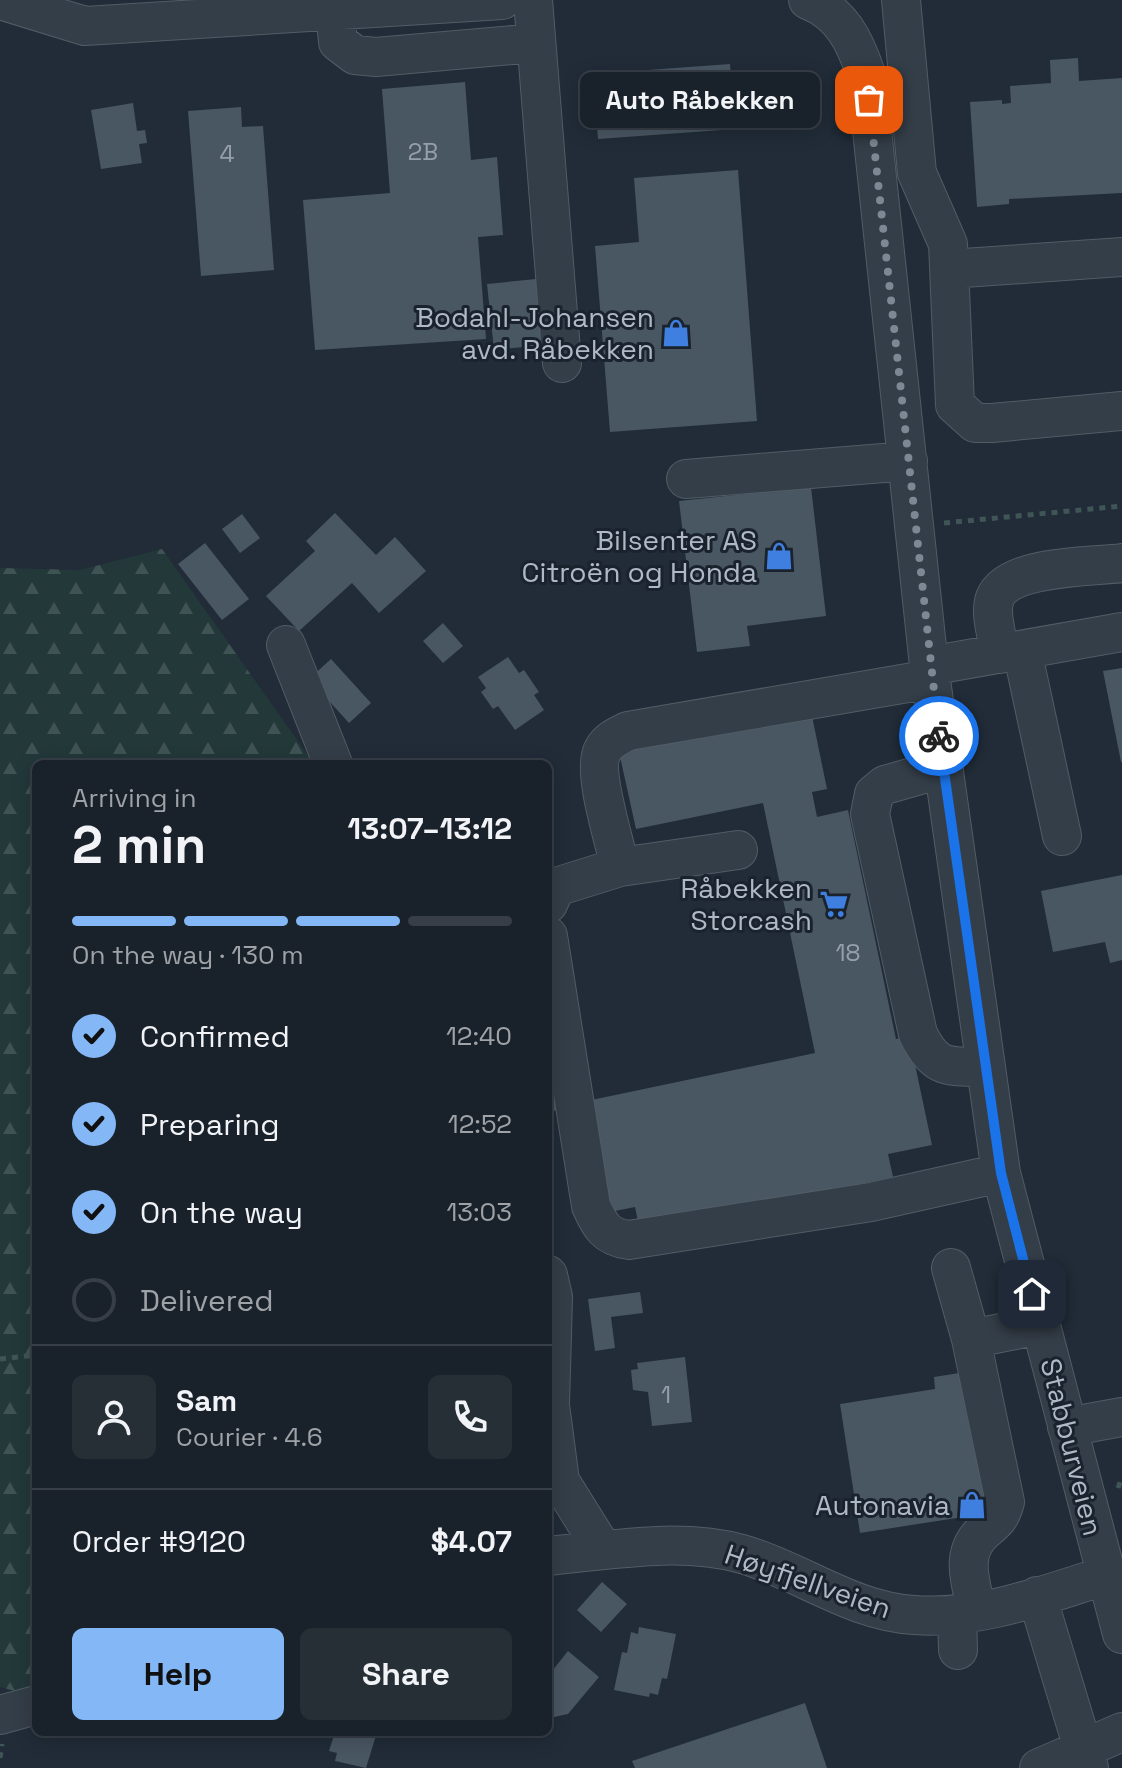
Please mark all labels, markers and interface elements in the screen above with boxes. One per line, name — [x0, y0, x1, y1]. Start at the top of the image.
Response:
pin — [835, 66, 903, 134]
callout: Auto Råbekken — [581, 72, 821, 128]
icon: bag — [847, 78, 891, 122]
text: Auto Råbekken — [605, 83, 795, 117]
house number: 2B — [408, 136, 438, 167]
house number: 4 — [220, 138, 235, 169]
place label: Bodahl-Johansen avd. Råbekken — [415, 299, 654, 367]
shop icon: Bodahl-Johansen avd. Råbekken — [661, 318, 691, 348]
place label: Bilsenter AS Citroën og Honda — [522, 522, 757, 590]
shop icon: Bilsenter AS Citroën og Honda — [764, 541, 794, 571]
courier — [899, 696, 979, 776]
icon: bike — [917, 714, 961, 758]
text: Arriving in — [72, 781, 196, 815]
text: 13:07–13:12 — [347, 809, 512, 848]
text: 2 min — [72, 812, 206, 878]
place label: Råbekken Storcash — [680, 870, 812, 938]
supermarket icon: Råbekken Storcash — [819, 889, 849, 919]
house number: 18 — [836, 937, 860, 968]
text: On the way · 130 m — [72, 938, 304, 972]
icon: check — [72, 1014, 116, 1058]
text: Confirmed — [140, 1017, 290, 1056]
text: 12:40 — [446, 1019, 512, 1053]
icon: check — [72, 1102, 116, 1146]
text: Preparing — [140, 1105, 279, 1144]
text: 12:52 — [448, 1107, 512, 1141]
icon: check — [72, 1190, 116, 1234]
text: On the way — [140, 1193, 303, 1232]
text: 13:03 — [446, 1195, 512, 1229]
pin — [998, 1260, 1066, 1328]
icon: home — [1010, 1272, 1054, 1316]
text: Delivered — [140, 1281, 274, 1320]
street label: Stabburveien — [1033, 1355, 1111, 1539]
button: person — [72, 1375, 156, 1459]
button: phone — [428, 1375, 512, 1459]
house number: 1 — [661, 1379, 671, 1410]
text: Sam — [176, 1381, 237, 1420]
text: Courier · 4.6 — [176, 1420, 323, 1454]
place label: Autonavia — [815, 1487, 950, 1523]
shop icon: Autonavia — [957, 1490, 987, 1520]
text: Order #9120 — [72, 1522, 246, 1561]
text: $4.07 — [431, 1522, 512, 1561]
street label: Høyfjellveien — [720, 1536, 896, 1626]
button: Help — [72, 1628, 284, 1720]
button: Share — [300, 1628, 512, 1720]

